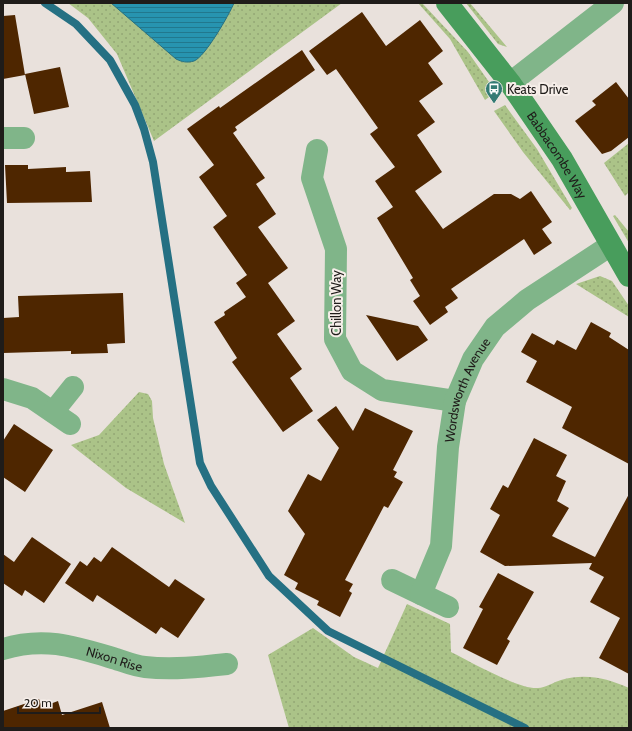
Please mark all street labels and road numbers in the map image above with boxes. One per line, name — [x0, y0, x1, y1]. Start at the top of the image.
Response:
street label: Babbacombe Way — [524, 108, 591, 202]
street label: Chillon Way — [328, 270, 344, 336]
street label: Wordsworth Avenue — [441, 334, 494, 443]
street label: Nixon Rise — [85, 643, 144, 675]

